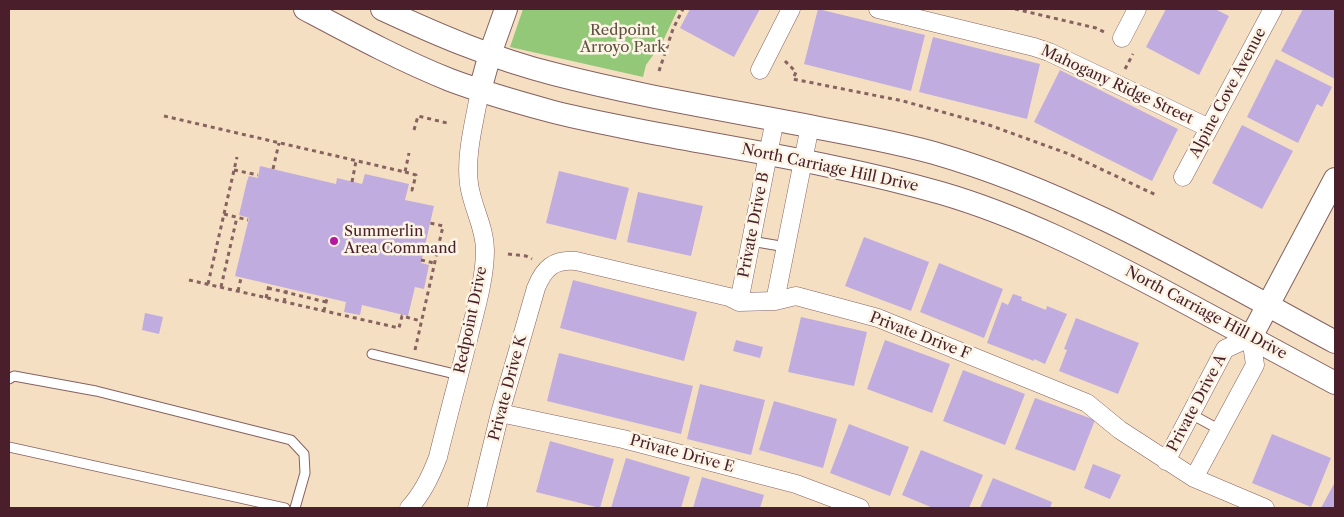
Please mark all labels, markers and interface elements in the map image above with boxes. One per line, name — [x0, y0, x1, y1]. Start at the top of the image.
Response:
park label: Redpoint Arroyo Park — [580, 22, 666, 57]
street label: Alpine Cove Avenue — [1186, 25, 1270, 161]
street label: Mahogany Ridge Street — [1038, 42, 1196, 128]
street label: North Carriage Hill Drive — [740, 140, 920, 196]
street label: Private Drive B — [735, 171, 773, 279]
place label: Summerlin Area Command — [344, 223, 457, 258]
marker: Summerlin Area Command — [328, 235, 340, 247]
street label: North Carriage Hill Drive — [1122, 263, 1290, 363]
street label: Redpoint Drive — [451, 265, 491, 375]
street label: Private Drive F — [867, 308, 973, 364]
street label: Private Drive K — [485, 333, 531, 443]
street label: Private Drive A — [1164, 351, 1230, 455]
street label: Private Drive E — [628, 431, 736, 477]

